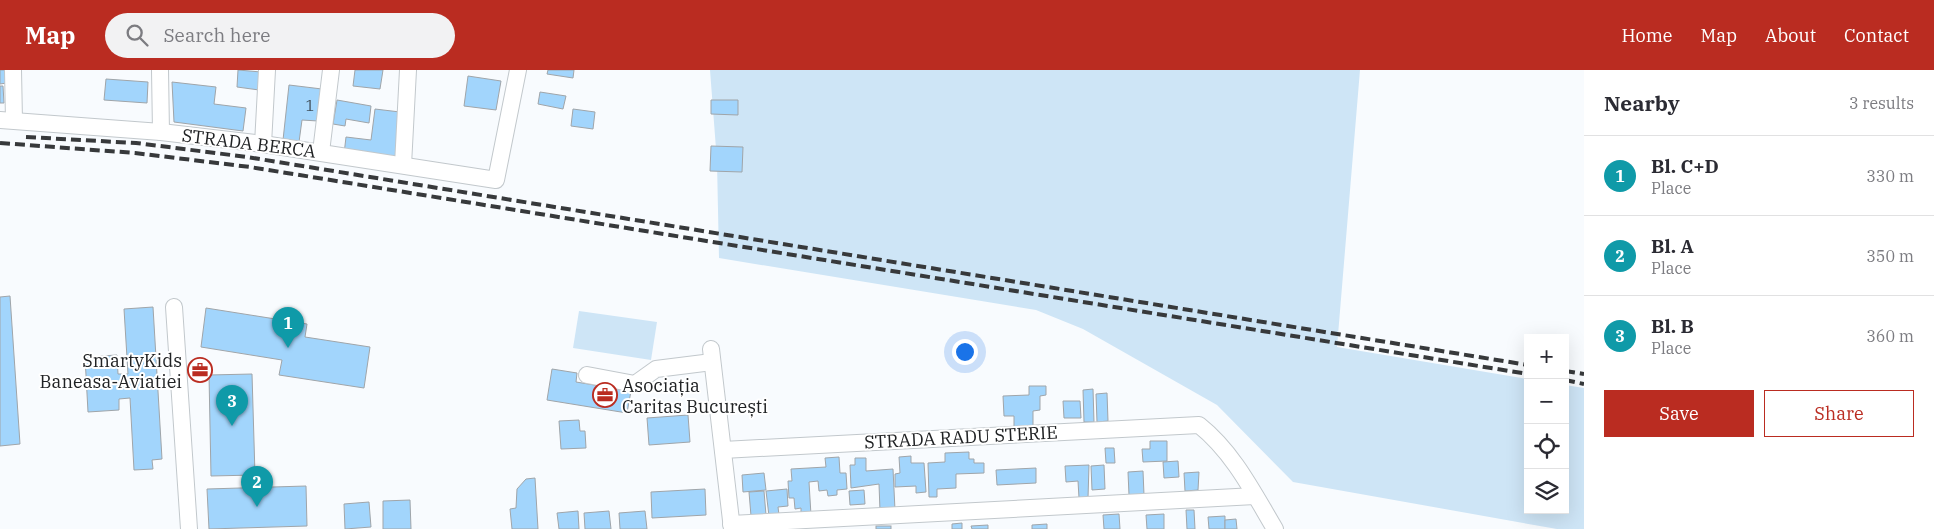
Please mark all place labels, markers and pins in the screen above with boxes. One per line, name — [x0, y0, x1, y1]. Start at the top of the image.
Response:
pin: 1 — [272, 307, 304, 348]
place label: SmartyKids Baneasa-Aviatiei — [40, 349, 182, 393]
office icon: SmartyKids Baneasa-Aviatiei — [187, 357, 213, 383]
place label: Asociația Caritas București — [622, 374, 768, 418]
office icon: Asociația Caritas București — [592, 382, 618, 408]
pin: 3 — [216, 385, 248, 426]
pin: 2 — [241, 466, 273, 507]

